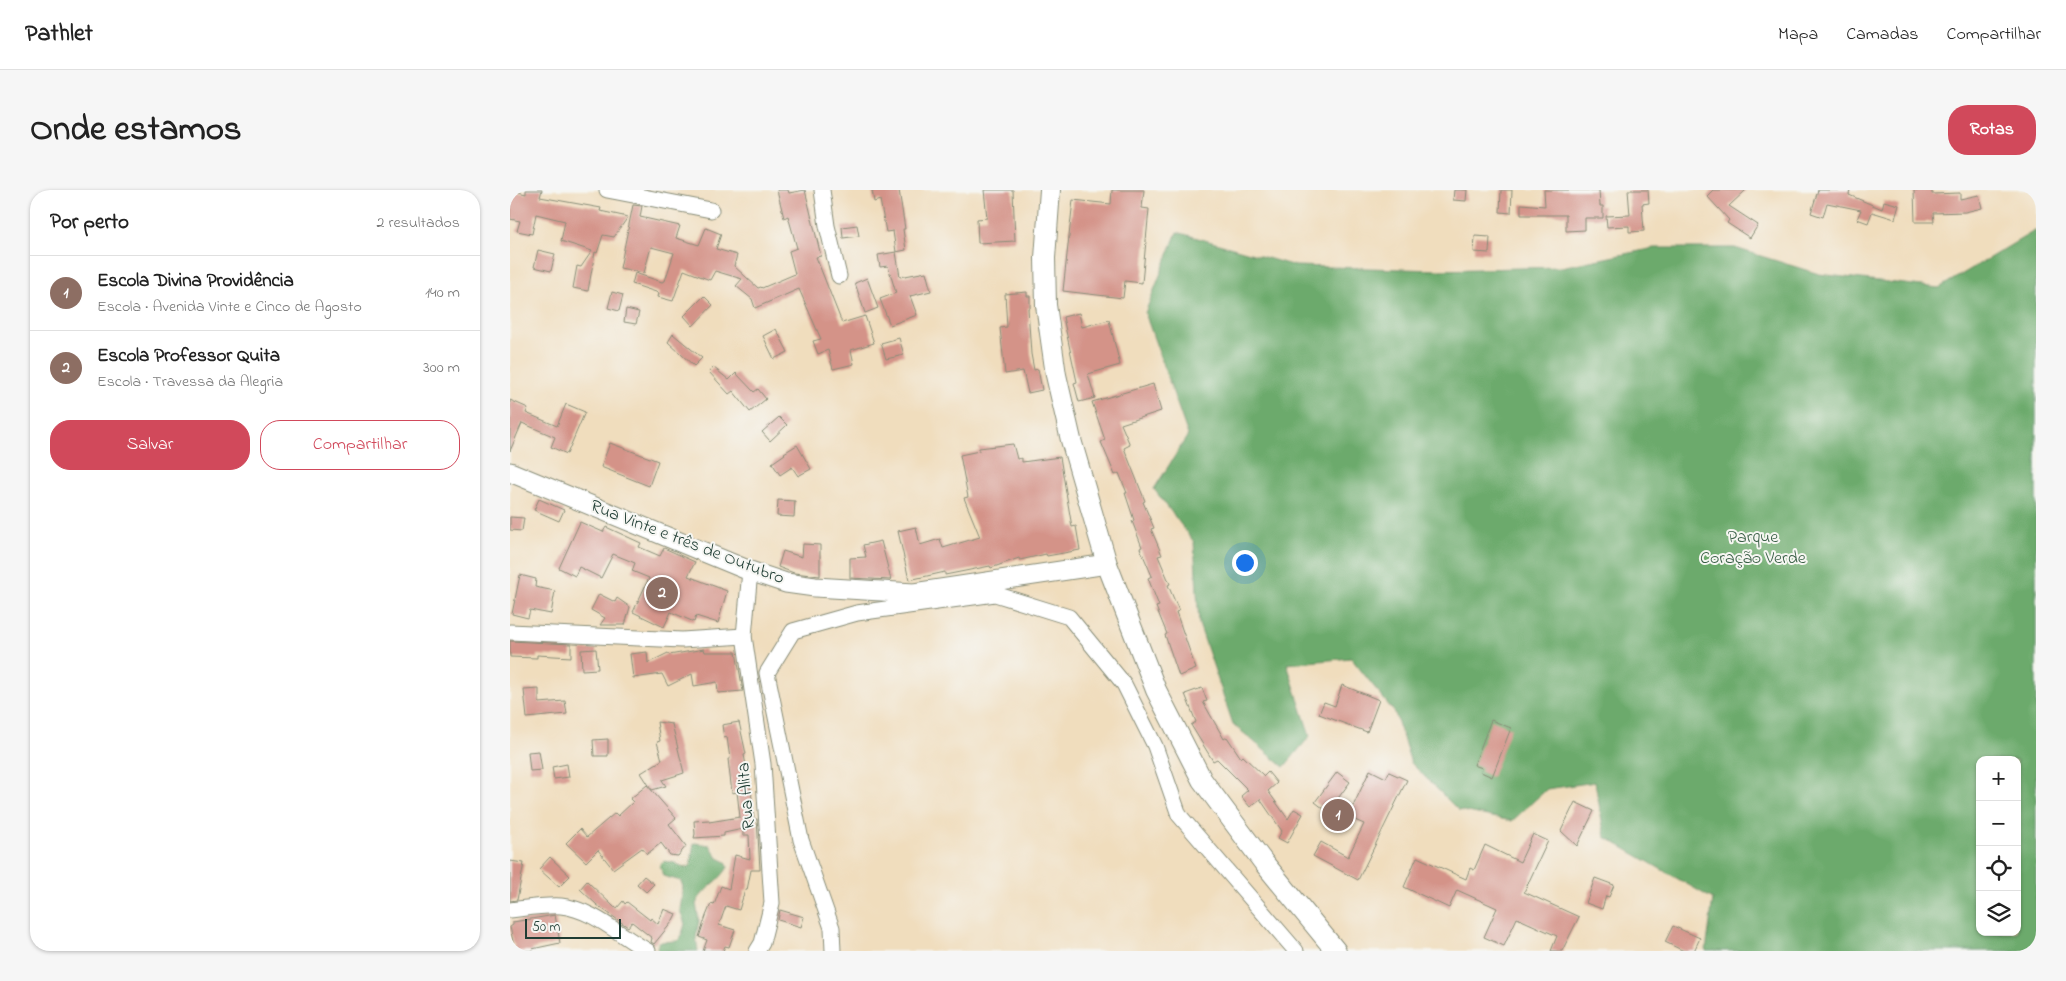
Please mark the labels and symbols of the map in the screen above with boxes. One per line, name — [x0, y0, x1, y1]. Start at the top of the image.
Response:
street label: Rua Vinte e três de Outubro — [586, 494, 788, 592]
park label: Parque Coração Verde — [1700, 525, 1807, 572]
your location — [1232, 550, 1258, 576]
pin: 2 — [646, 574, 678, 612]
street label: Rua Alita — [731, 761, 763, 831]
pin: 1 — [1322, 796, 1354, 834]
scale bar — [525, 916, 621, 939]

